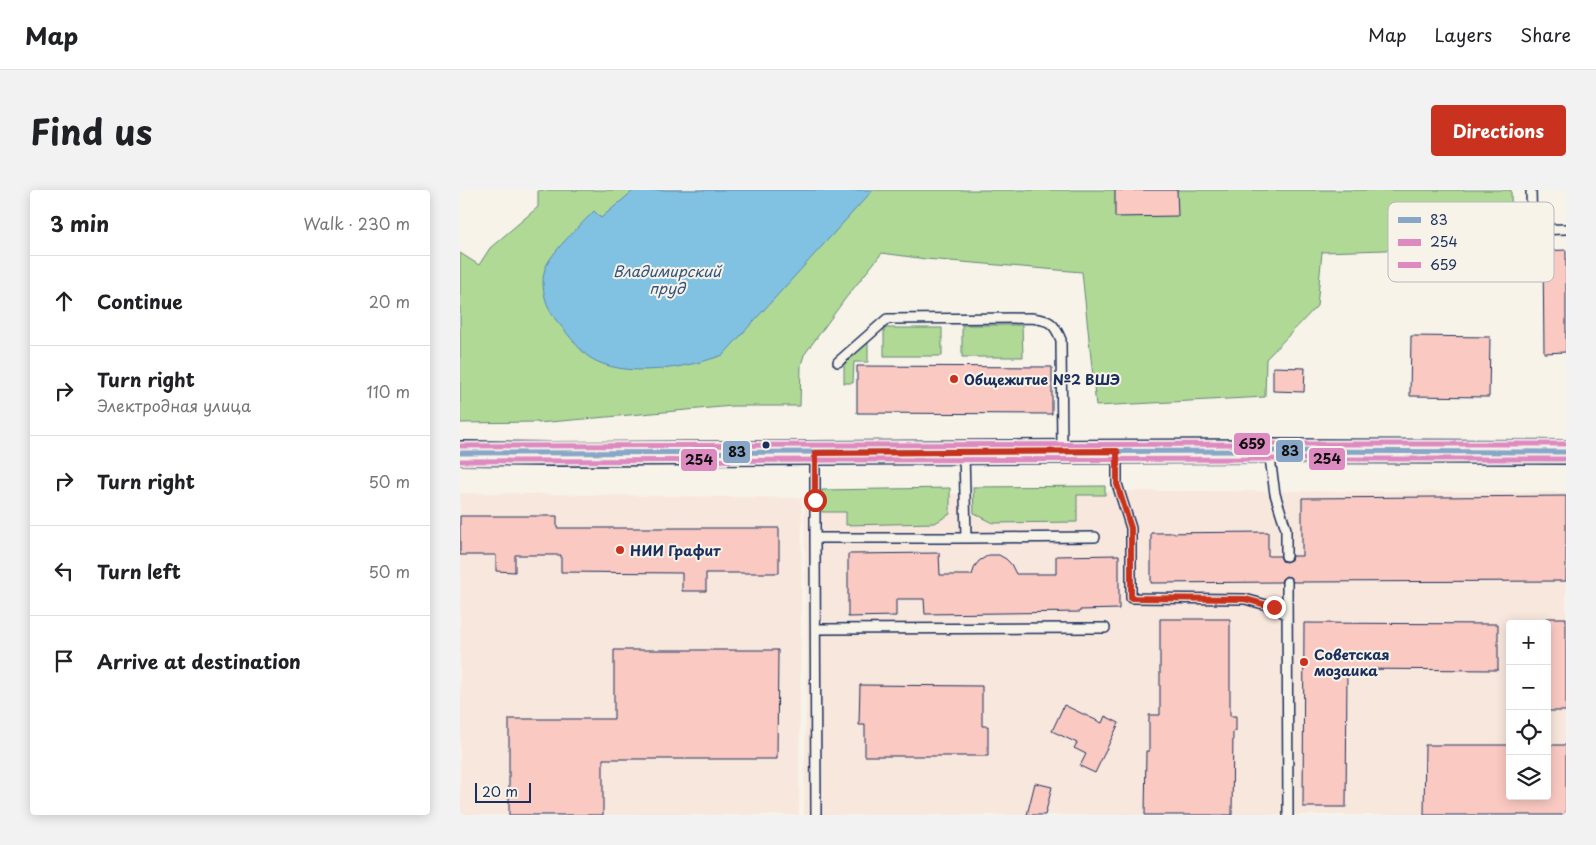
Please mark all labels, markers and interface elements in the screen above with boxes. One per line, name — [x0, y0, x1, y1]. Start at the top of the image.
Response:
text: Map — [25, 17, 78, 53]
text: Map — [1368, 21, 1407, 48]
text: Layers — [1435, 21, 1492, 48]
text: Share — [1520, 21, 1571, 48]
text: Find us — [30, 104, 152, 157]
button: Directions — [1431, 105, 1566, 156]
legend — [1388, 202, 1554, 282]
text: 3 min — [50, 207, 109, 239]
text: 83 — [1430, 209, 1448, 230]
text: Walk · 230 m — [303, 211, 410, 235]
text: 254 — [1430, 231, 1458, 252]
text: 659 — [1430, 254, 1457, 275]
water label: Владимирский пруд — [613, 259, 723, 299]
icon: ahead — [50, 287, 78, 315]
text: Continue — [97, 287, 183, 315]
text: 20 m — [369, 289, 410, 313]
text: Turn right — [97, 365, 195, 393]
place label: Общежитие №2 ВШЭ — [964, 369, 1120, 390]
marker: Общежитие №2 ВШЭ — [948, 373, 960, 385]
icon: right — [50, 377, 78, 405]
text: 110 m — [367, 379, 410, 403]
text: Электродная улица — [97, 393, 251, 417]
line badge: 659 — [1233, 432, 1271, 456]
text: 659 — [1239, 433, 1266, 454]
line badge: 83 — [1275, 439, 1304, 463]
line badge: 83 — [722, 440, 751, 464]
unlabelled marker — [761, 440, 771, 450]
text: 83 — [1281, 440, 1299, 461]
text: 83 — [728, 441, 746, 462]
line badge: 254 — [1308, 447, 1346, 471]
line badge: 254 — [680, 448, 718, 472]
text: 254 — [1313, 448, 1342, 469]
text: 254 — [685, 449, 714, 470]
icon: right — [50, 467, 78, 495]
text: Turn right — [97, 467, 195, 495]
text: 50 m — [369, 469, 410, 493]
route start — [804, 489, 827, 512]
place label: НИИ Графит — [630, 540, 721, 561]
marker: НИИ Графит — [614, 544, 626, 556]
icon: left — [50, 557, 78, 585]
text: Turn left — [97, 557, 181, 585]
text: 50 m — [369, 559, 410, 583]
route end — [1263, 596, 1286, 619]
map controls — [1506, 620, 1551, 800]
button: + — [1506, 620, 1551, 665]
place label: Советская мозаика — [1314, 644, 1390, 681]
icon: arrive — [50, 647, 78, 675]
text: Arrive at destination — [97, 647, 301, 675]
marker: Советская мозаика — [1298, 656, 1310, 668]
button: − — [1506, 665, 1551, 710]
button: locate — [1506, 710, 1551, 755]
button: layers — [1506, 755, 1551, 800]
scale bar — [475, 780, 531, 803]
text: 20 m — [482, 781, 518, 802]

